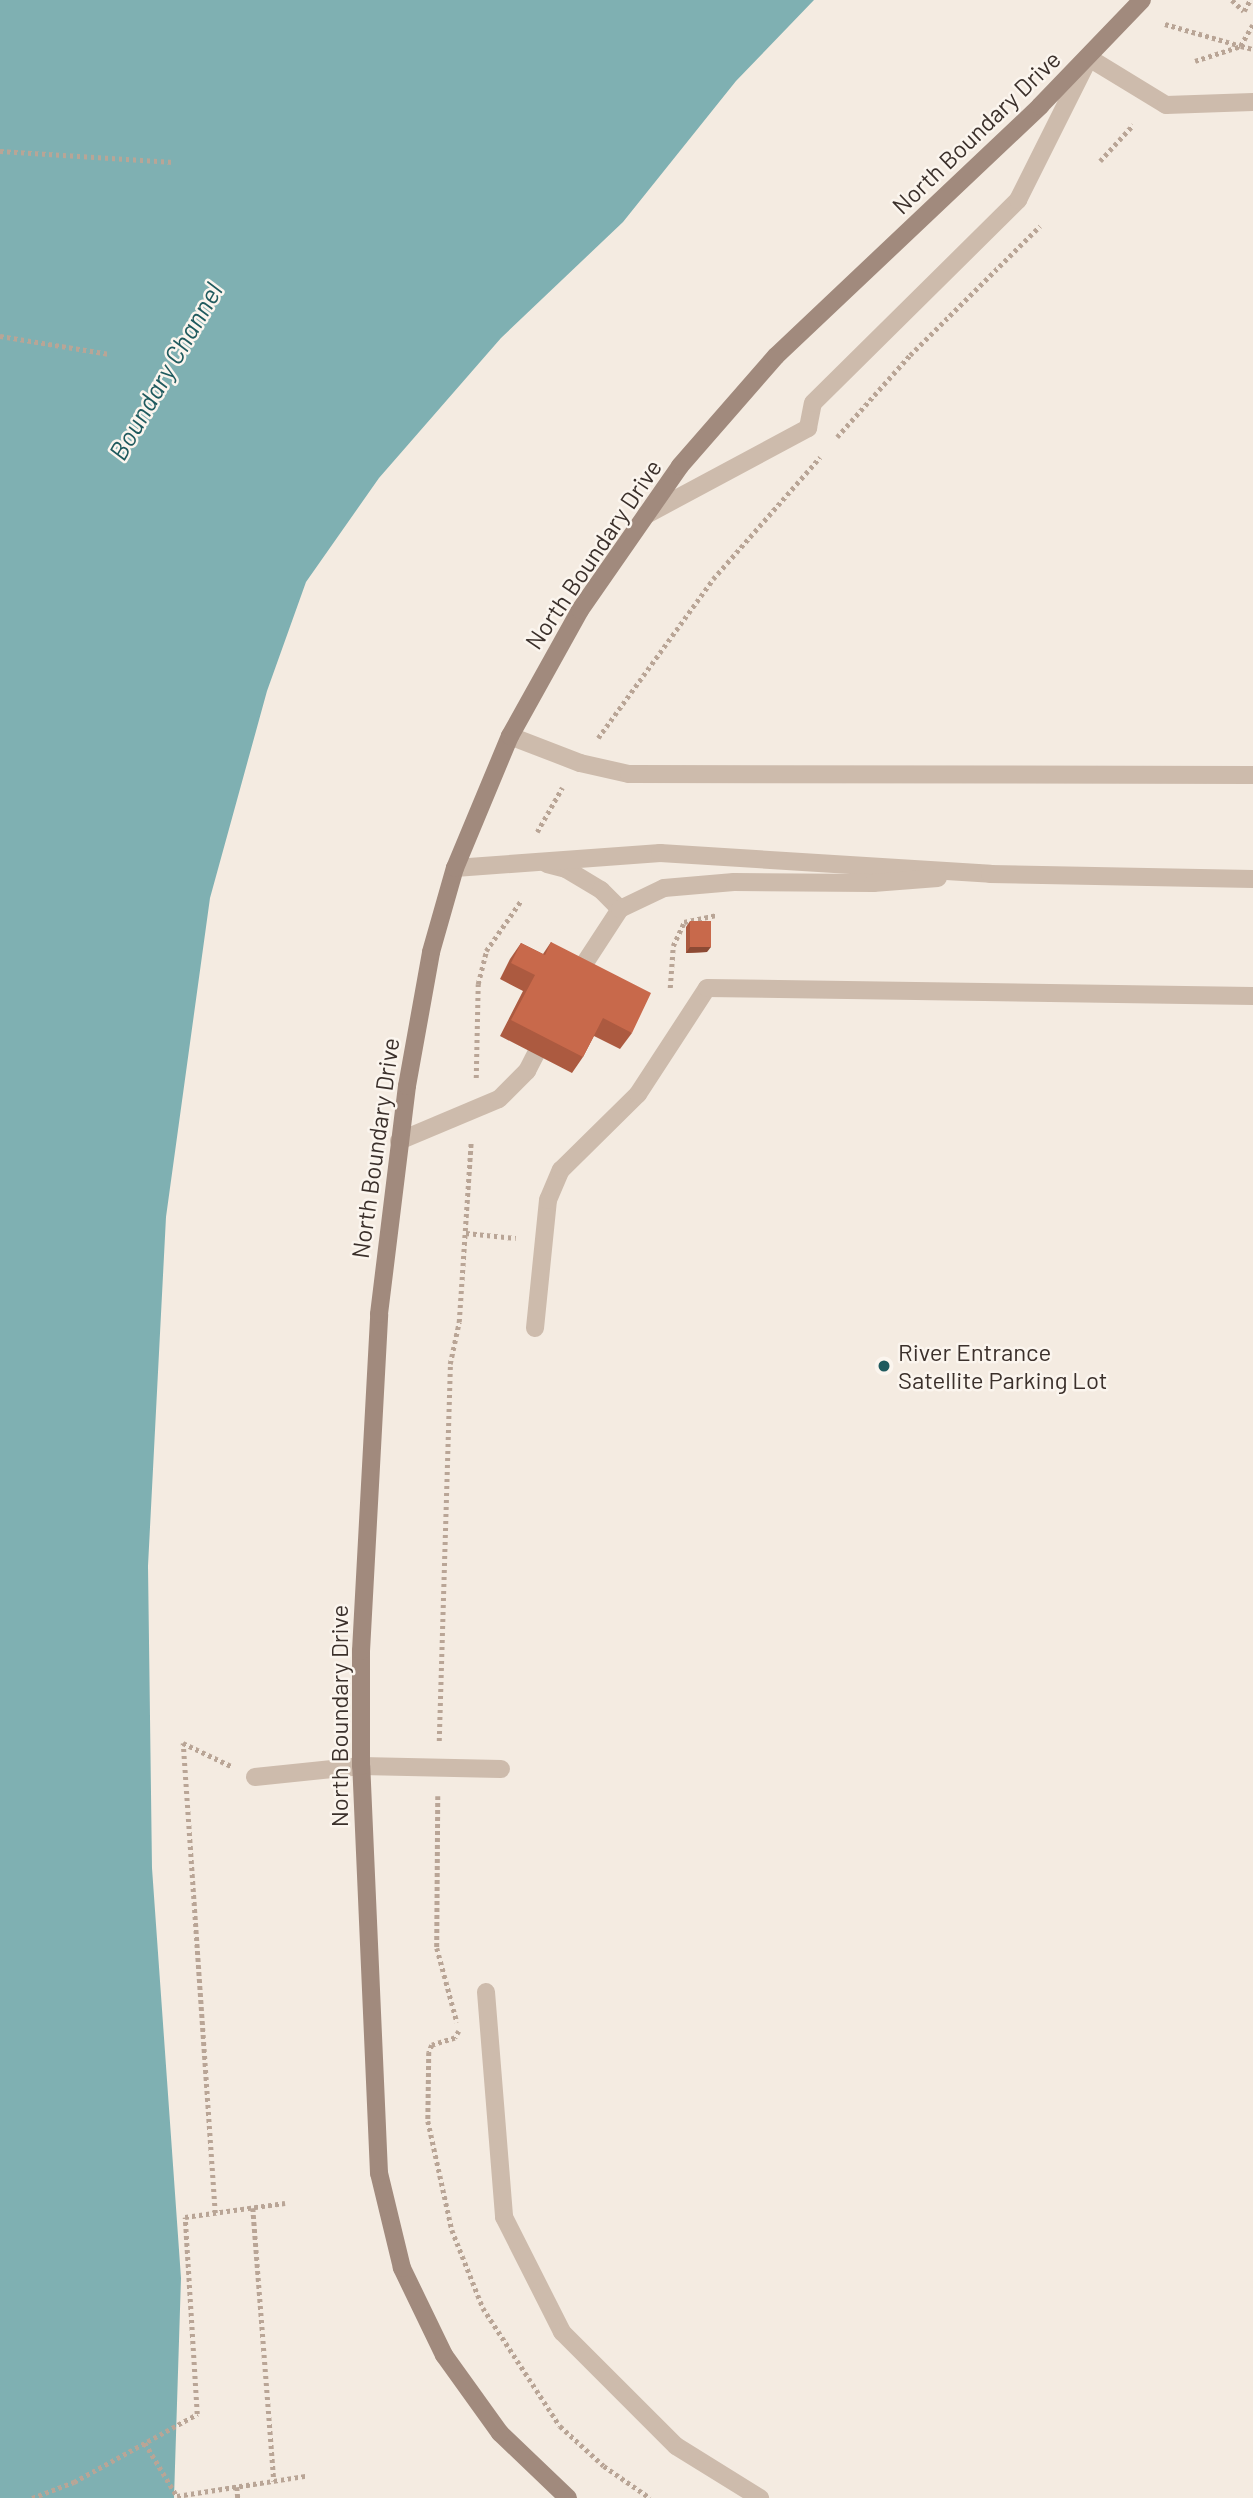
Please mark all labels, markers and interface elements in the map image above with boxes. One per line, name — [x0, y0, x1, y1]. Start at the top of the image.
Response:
street label: North Boundary Drive — [886, 44, 1066, 220]
water label: Boundary Channel — [102, 277, 228, 465]
street label: North Boundary Drive — [519, 454, 667, 654]
street label: North Boundary Drive — [345, 1036, 405, 1260]
place label: River Entrance Satellite Parking Lot — [898, 1338, 1108, 1394]
marker: River Entrance Satellite Parking Lot — [876, 1358, 892, 1374]
street label: North Boundary Drive — [325, 1605, 353, 1827]

